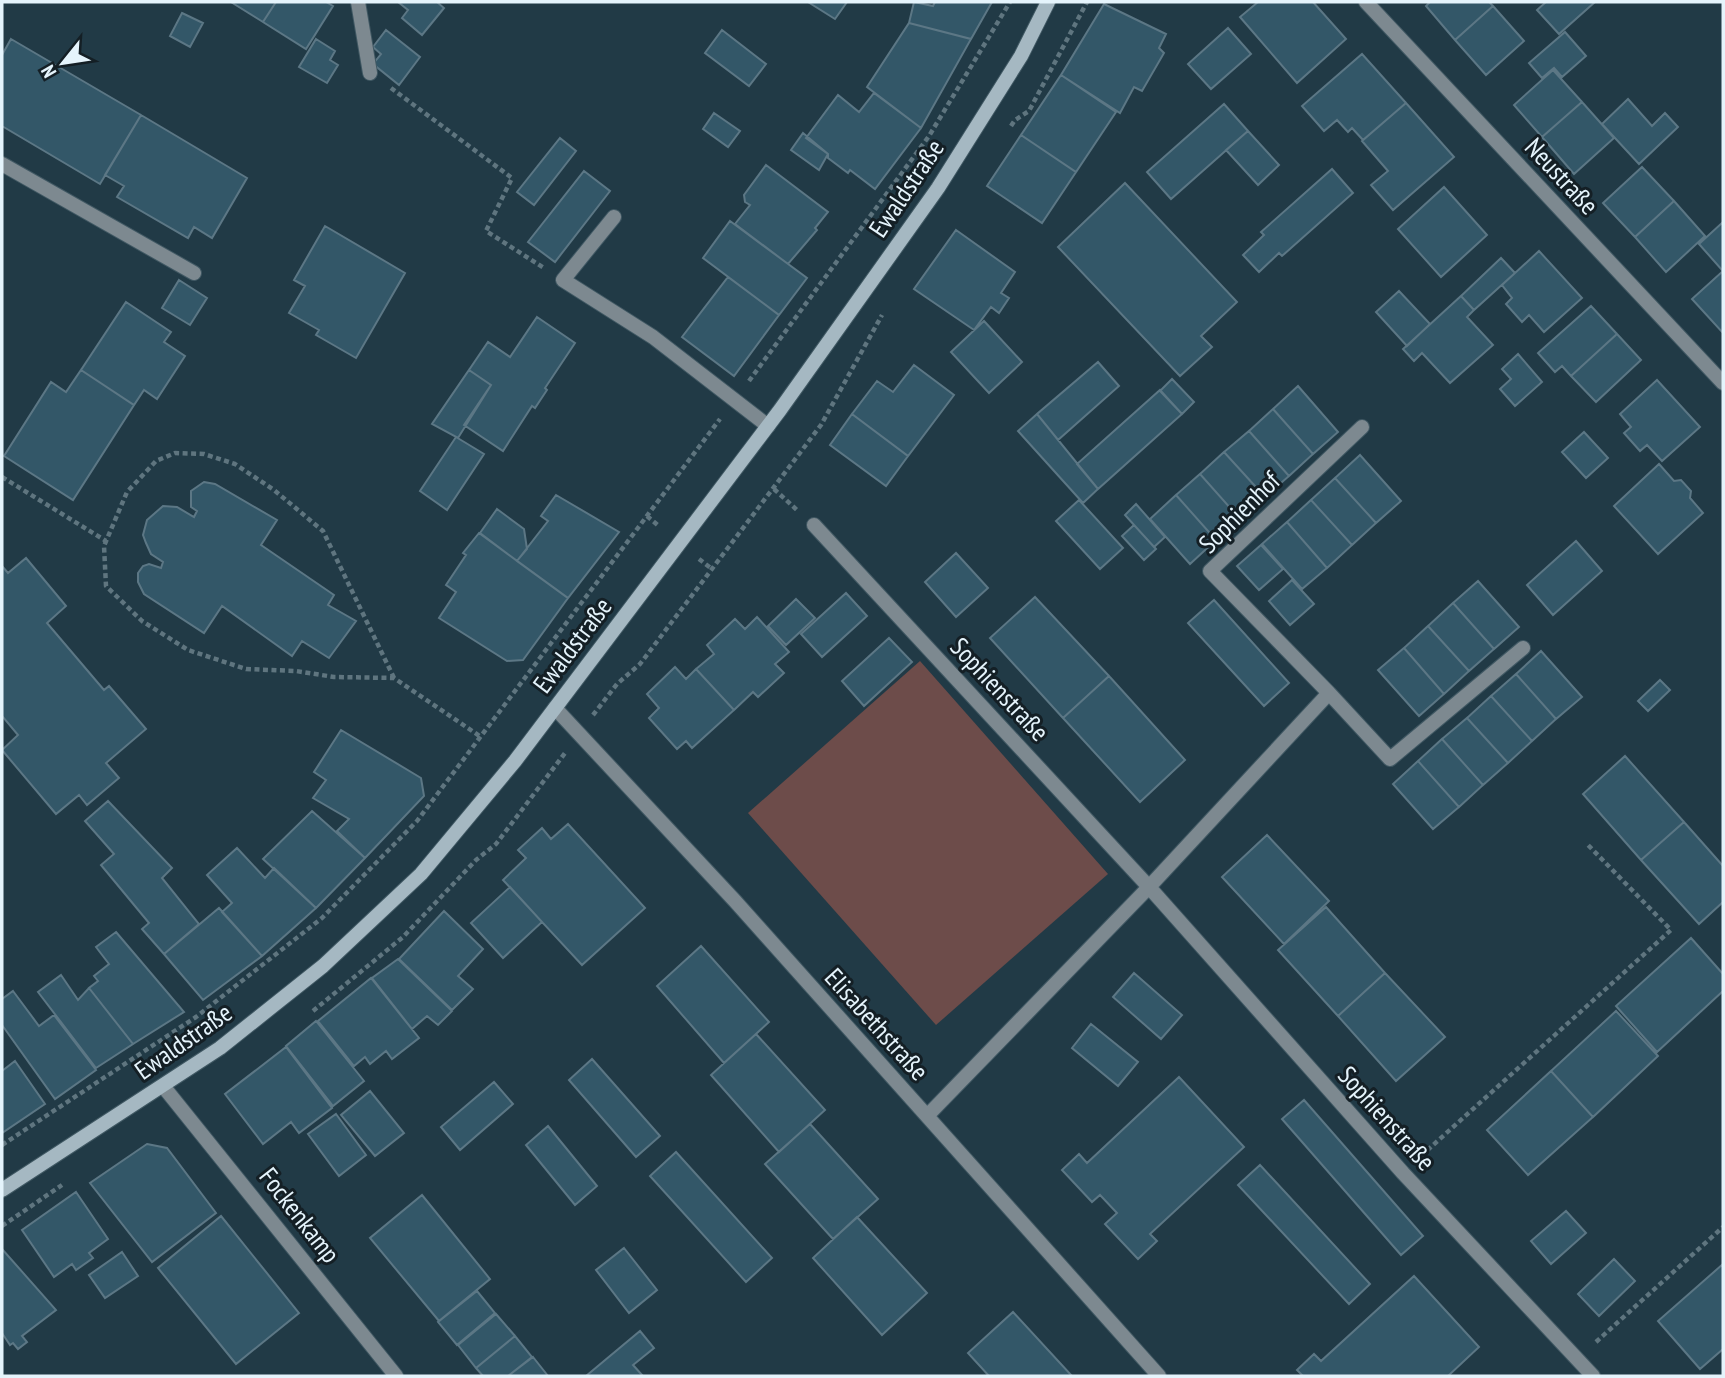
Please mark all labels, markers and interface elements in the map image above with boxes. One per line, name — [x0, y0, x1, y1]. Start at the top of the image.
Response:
north arrow — [28, 28, 98, 98]
text: N — [35, 61, 61, 82]
street label: Neustraße — [1518, 131, 1606, 221]
street label: Ewaldstraße — [861, 133, 951, 243]
street label: Sophienhof — [1191, 463, 1288, 560]
street label: Ewaldstraße — [525, 591, 619, 699]
street label: Sophienstraße — [944, 630, 1056, 748]
street label: Elisabethstraße — [818, 961, 936, 1087]
street label: Ewaldstraße — [128, 996, 238, 1086]
street label: Sophienstraße — [1331, 1059, 1443, 1177]
street label: Fockenkamp — [253, 1161, 347, 1269]

